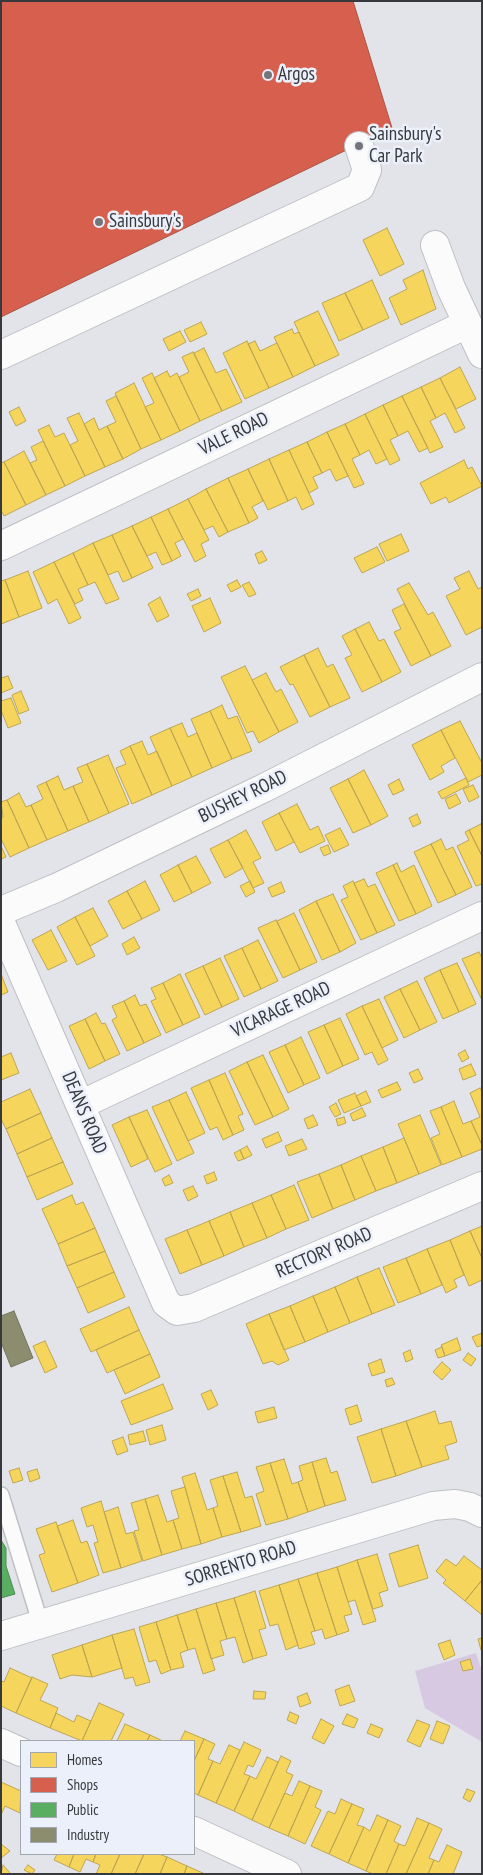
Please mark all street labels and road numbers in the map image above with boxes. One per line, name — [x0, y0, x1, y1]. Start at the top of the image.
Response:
street label: VALE ROAD — [195, 407, 273, 461]
street label: BUSHEY ROAD — [195, 766, 291, 828]
street label: VICARAGE ROAD — [228, 977, 334, 1043]
street label: DEANS ROAD — [56, 1068, 112, 1158]
street label: RECTORY ROAD — [272, 1223, 376, 1283]
street label: SORRENTO ROAD — [183, 1536, 299, 1592]

